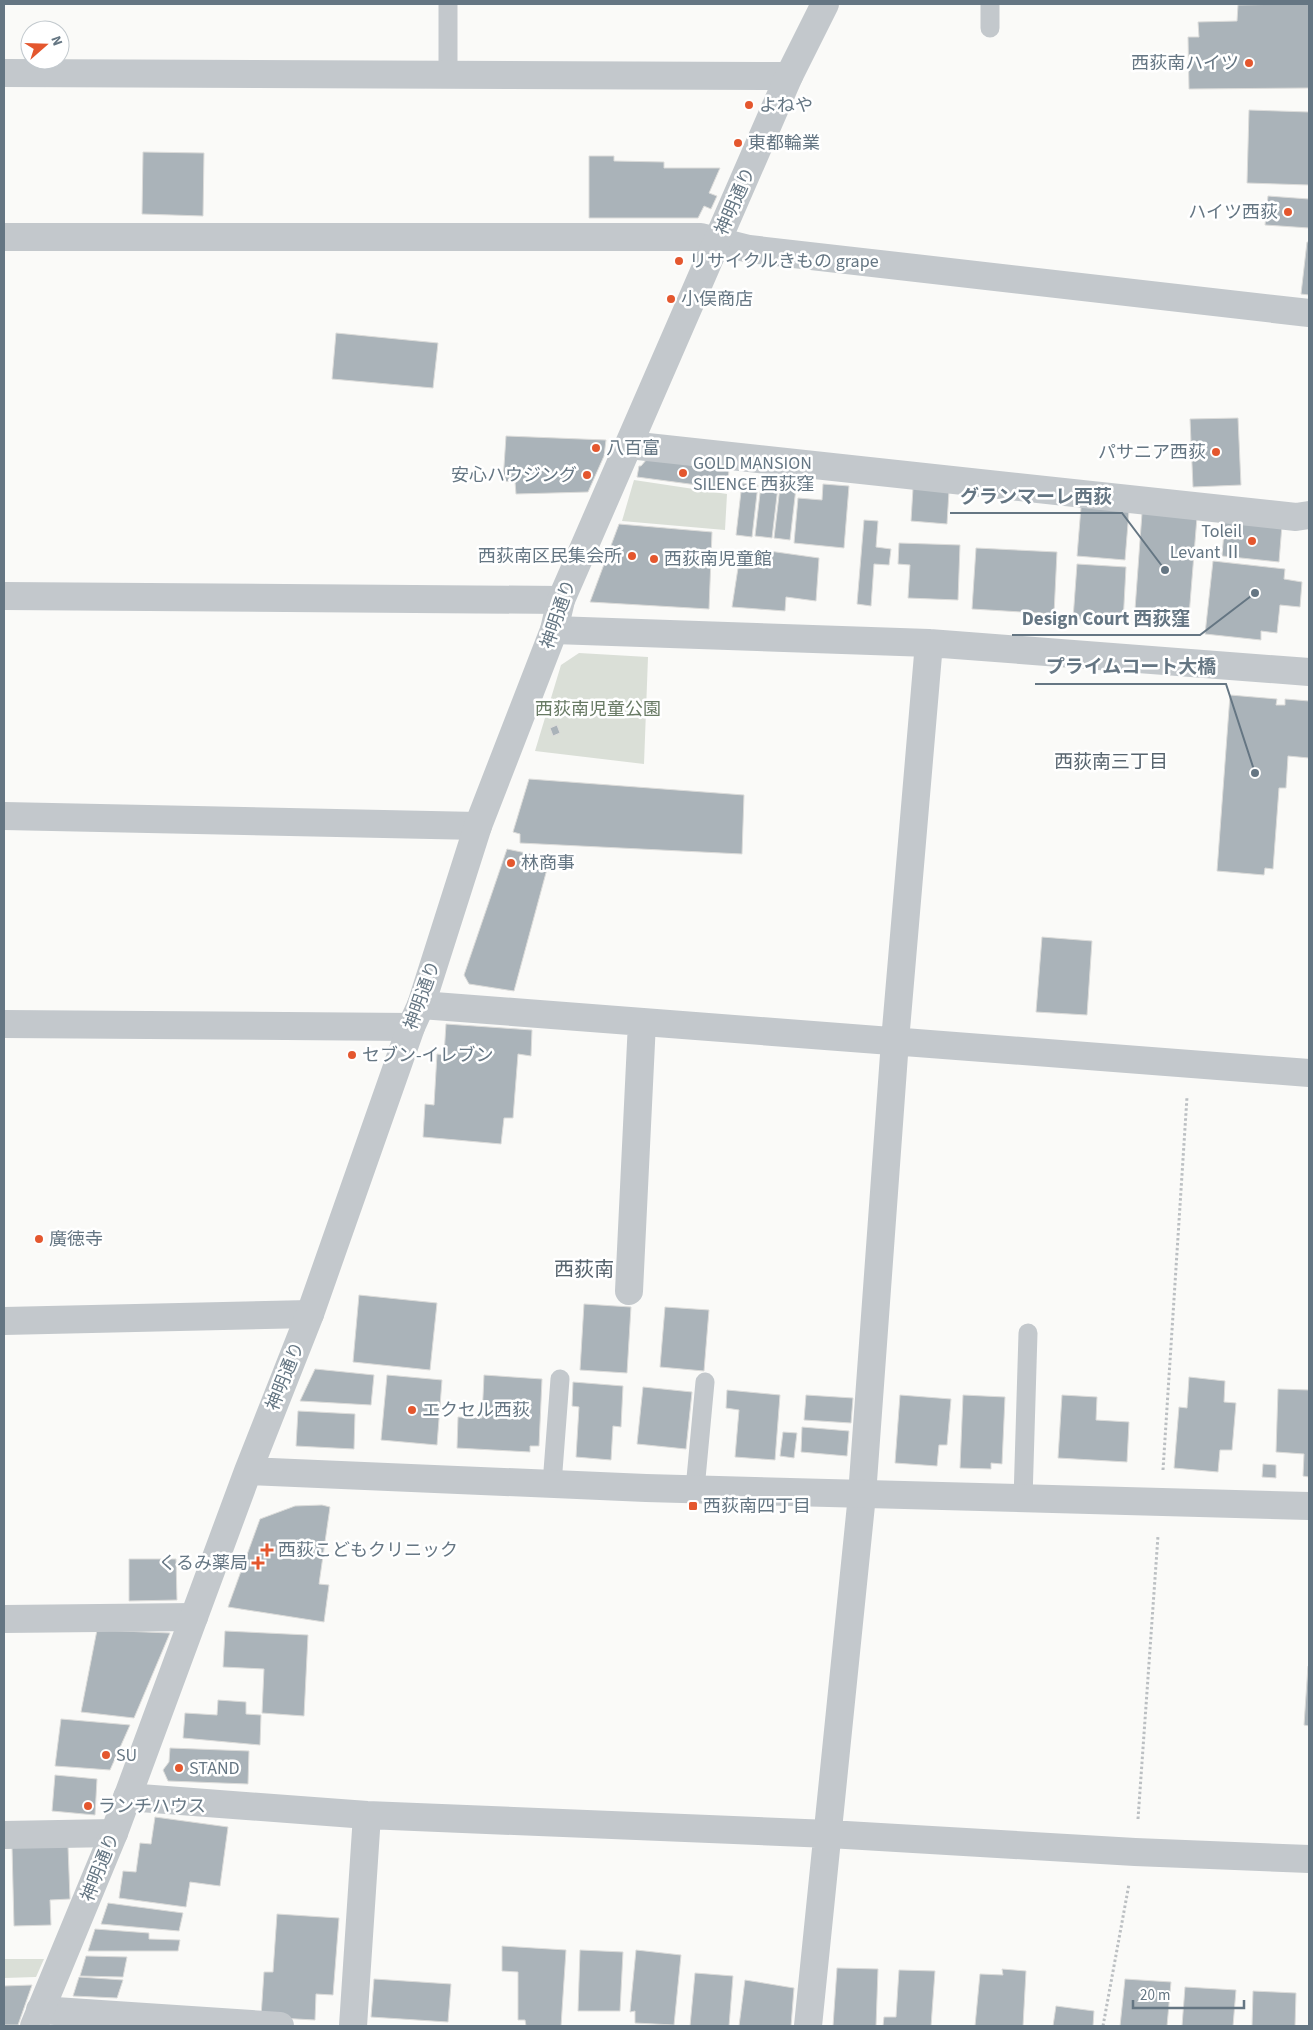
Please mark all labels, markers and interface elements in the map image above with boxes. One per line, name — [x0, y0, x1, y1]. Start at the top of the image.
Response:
north arrow — [20, 20, 70, 70]
text: N — [45, 33, 67, 49]
place label: 西荻南ハイツ — [1131, 51, 1239, 76]
marker: 西荻南ハイツ — [1243, 57, 1255, 69]
place label: よねや — [759, 93, 813, 118]
marker: よねや — [743, 99, 755, 111]
place label: 東都輪業 — [748, 131, 820, 156]
marker: 東都輪業 — [732, 137, 744, 149]
street label: 神明通り — [709, 163, 762, 239]
place label: ハイツ西荻 — [1188, 200, 1278, 225]
marker: ハイツ西荻 — [1282, 206, 1294, 218]
place label: リサイクルきもの grape — [689, 249, 879, 274]
marker: リサイクルきもの grape — [673, 255, 685, 267]
place label: 小俣商店 — [681, 287, 753, 312]
marker: 小俣商店 — [665, 293, 677, 305]
place label: 八百富 — [606, 436, 660, 461]
place label: パサニア西荻 — [1098, 440, 1206, 465]
marker: 八百富 — [590, 442, 602, 454]
marker: パサニア西荻 — [1210, 446, 1222, 458]
place label: GOLD MANSION SILENCE 西荻窪 — [693, 451, 815, 497]
place label: 安心ハウジング — [451, 463, 577, 488]
marker: GOLD MANSION SILENCE 西荻窪 — [677, 467, 689, 479]
marker: 安心ハウジング — [581, 469, 593, 481]
callout: グランマーレ西荻 — [950, 479, 1122, 513]
text: グランマーレ西荻 — [960, 484, 1112, 511]
place label: Toleil Levant Ⅱ — [1170, 519, 1242, 565]
marker: Toleil Levant Ⅱ — [1246, 535, 1258, 547]
place label: 西荻南区民集会所 — [478, 544, 622, 569]
place label: 西荻南児童館 — [664, 547, 772, 572]
marker: 西荻南区民集会所 — [626, 550, 638, 562]
marker: 西荻南児童館 — [648, 553, 660, 565]
street label: 神明通り — [535, 576, 582, 652]
callout: Design Court 西荻窪 — [1012, 601, 1200, 635]
text: Design Court 西荻窪 — [1022, 606, 1190, 633]
callout: プライムコート大橋 — [1035, 650, 1226, 684]
text: プライムコート大橋 — [1046, 654, 1216, 681]
park label: 西荻南児童公園 — [535, 697, 661, 722]
district label: 西荻南三丁目 — [1054, 749, 1168, 776]
place label: 林商事 — [521, 851, 575, 876]
marker: 林商事 — [505, 857, 517, 869]
street label: 神明通り — [398, 957, 447, 1033]
place label: セブン-イレブン — [362, 1043, 494, 1068]
marker: セブン-イレブン — [346, 1049, 358, 1061]
place label: 廣徳寺 — [49, 1227, 103, 1252]
marker: 廣徳寺 — [33, 1233, 45, 1245]
district label: 西荻南 — [554, 1256, 614, 1284]
street label: 神明通り — [260, 1338, 311, 1414]
place label: エクセル西荻 — [422, 1398, 530, 1423]
marker: エクセル西荻 — [406, 1404, 418, 1416]
place label: 西荻南四丁目 — [703, 1494, 811, 1519]
marker: 西荻南四丁目 — [687, 1500, 699, 1512]
place label: 西荻こどもクリニック — [278, 1538, 458, 1563]
marker: 西荻こどもクリニック — [260, 1543, 274, 1557]
place label: くるみ薬局 — [158, 1551, 248, 1576]
marker: くるみ薬局 — [252, 1557, 264, 1569]
place label: SU — [116, 1743, 137, 1768]
marker: SU — [100, 1749, 112, 1761]
place label: STAND — [189, 1756, 240, 1781]
marker: STAND — [173, 1762, 185, 1774]
place label: ランチハウス — [98, 1794, 206, 1819]
marker: ランチハウス — [82, 1800, 94, 1812]
street label: 神明通り — [75, 1829, 126, 1905]
scale bar — [1133, 1978, 1244, 2010]
text: 20 m — [1140, 1985, 1170, 2006]

